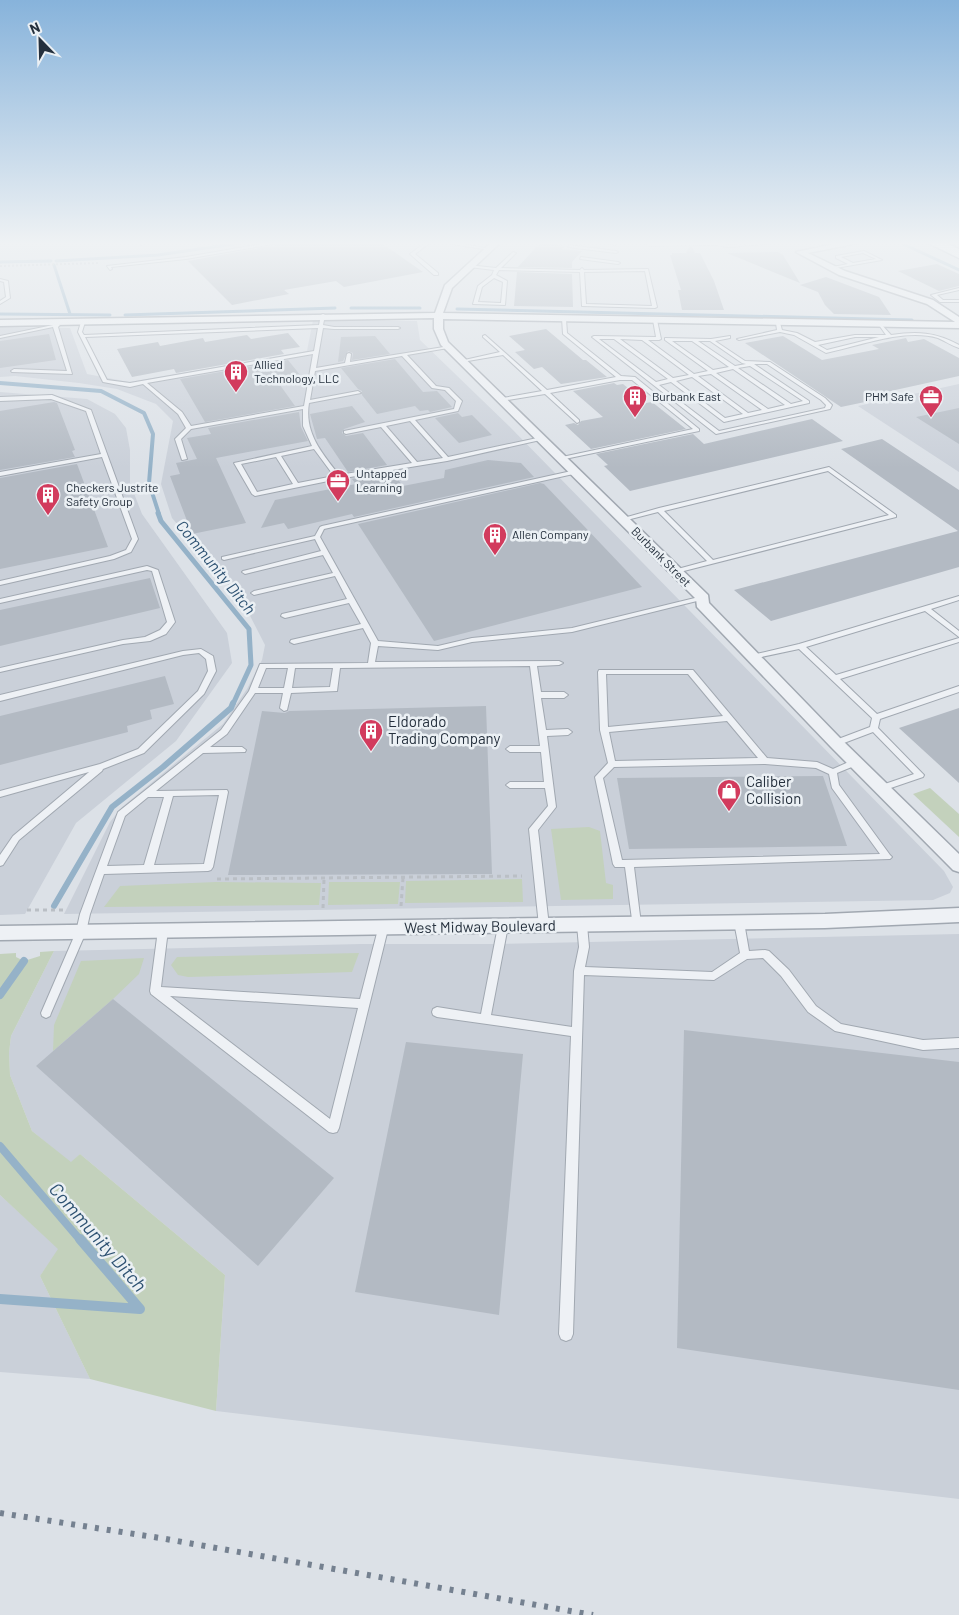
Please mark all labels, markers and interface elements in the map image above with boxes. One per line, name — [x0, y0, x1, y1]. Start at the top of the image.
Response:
north arrow — [15, 15, 65, 65]
text: N — [27, 18, 42, 37]
place label: Allied Technology, LLC — [254, 357, 339, 385]
building icon: Allied Technology, LLC — [223, 359, 249, 393]
building icon: Burbank East — [622, 384, 648, 418]
office icon: PHM Safe — [918, 384, 944, 418]
place label: Burbank East — [652, 389, 721, 403]
place label: PHM Safe — [865, 389, 914, 403]
place label: Untapped Learning — [356, 466, 407, 494]
office icon: Untapped Learning — [325, 468, 351, 502]
place label: Checkers Justrite Safety Group — [66, 480, 159, 508]
building icon: Checkers Justrite Safety Group — [35, 482, 61, 516]
water label: Community Ditch — [173, 516, 260, 618]
building icon: Allen Company — [482, 522, 508, 556]
street label: Burbank Street — [629, 524, 694, 589]
place label: Allen Company — [512, 527, 589, 541]
place label: Eldorado Trading Company — [388, 712, 501, 747]
building icon: Eldorado Trading Company — [358, 718, 384, 752]
place label: Caliber Collision — [746, 772, 801, 807]
shop icon: Caliber Collision — [716, 778, 742, 812]
street label: West Midway Boulevard — [404, 916, 556, 936]
water label: Community Ditch — [45, 1177, 152, 1296]

